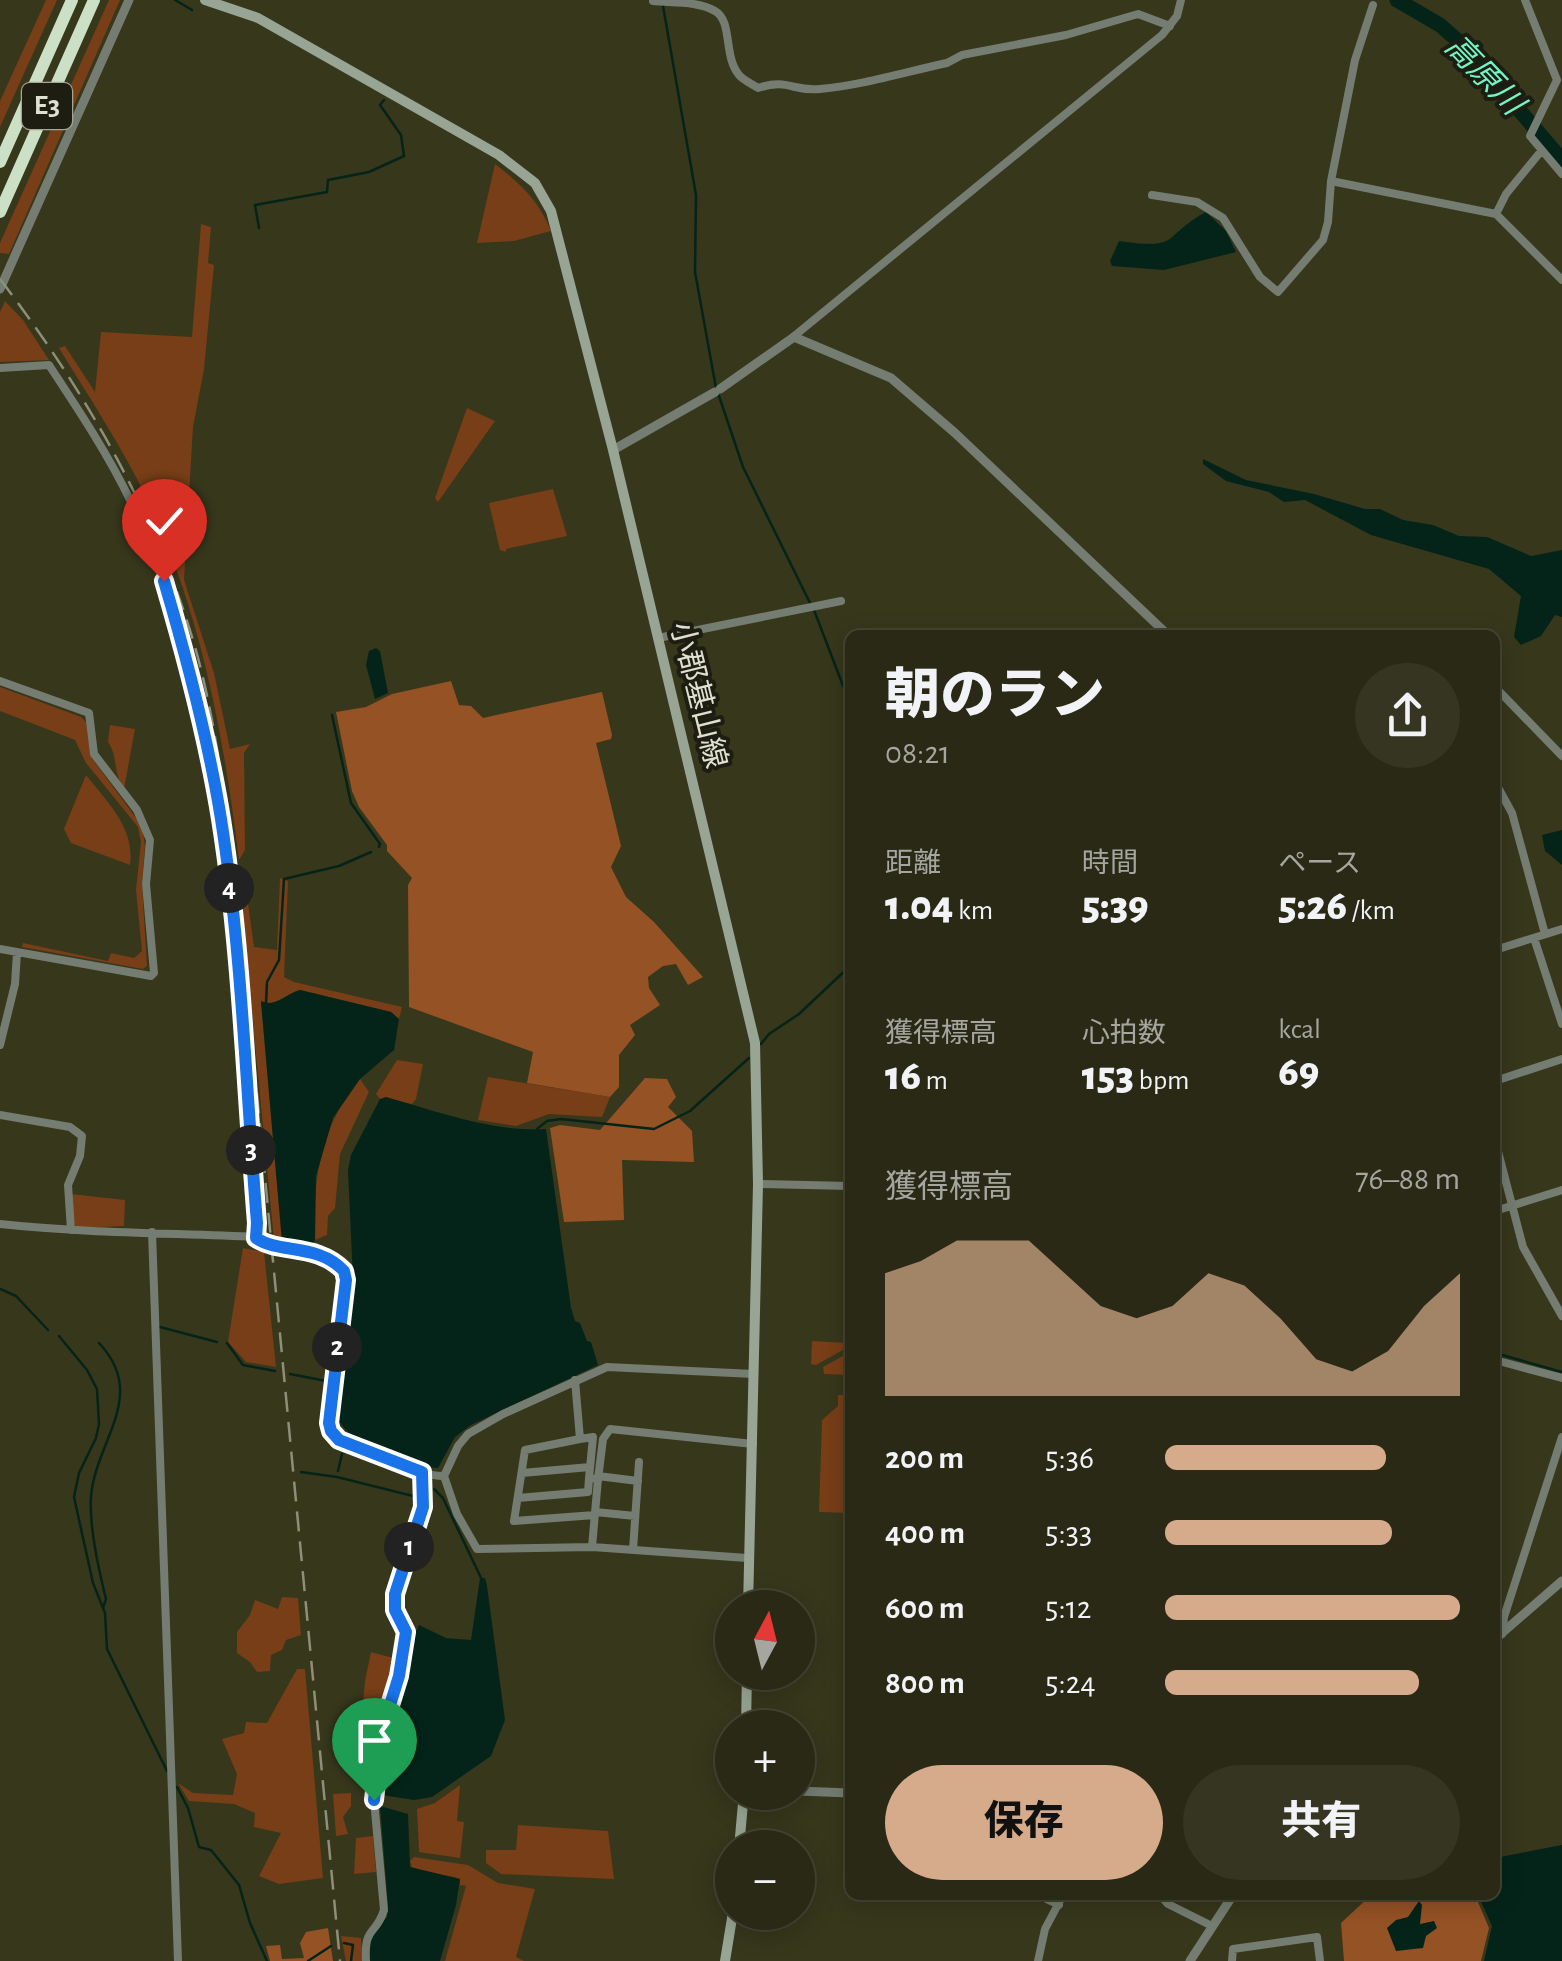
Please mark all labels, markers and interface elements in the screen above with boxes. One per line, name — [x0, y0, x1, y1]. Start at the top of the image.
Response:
water label: 高原川 — [1439, 29, 1532, 123]
road number: E3 — [22, 83, 72, 129]
pin — [122, 479, 207, 582]
icon: check — [137, 494, 192, 549]
street label: 小郡基山線 — [665, 618, 733, 771]
button: share — [1355, 663, 1460, 768]
text: 朝のラン — [885, 669, 1105, 724]
text: 08:21 — [885, 737, 950, 769]
text: 距離 — [885, 850, 941, 878]
text: 時間 — [1082, 850, 1138, 878]
text: ペース — [1278, 850, 1361, 878]
pin: 4 — [204, 863, 254, 913]
text: 4 — [222, 874, 236, 902]
text: 1.04 — [885, 885, 953, 927]
text: 5:39 — [1082, 885, 1149, 927]
text: 5:26 — [1278, 885, 1347, 927]
text: km — [953, 897, 993, 925]
text: /km — [1347, 897, 1395, 925]
text: kcal — [1278, 1016, 1321, 1044]
text: 獲得標高 — [885, 1020, 997, 1048]
text: 心拍数 — [1082, 1020, 1166, 1048]
text: 69 — [1278, 1051, 1319, 1093]
text: 16 — [885, 1055, 921, 1097]
text: 153 — [1082, 1055, 1134, 1097]
text: m — [921, 1067, 948, 1095]
text: bpm — [1134, 1067, 1189, 1095]
pin: 3 — [226, 1125, 276, 1175]
text: 3 — [245, 1136, 257, 1164]
text: 76–88 m — [1355, 1163, 1460, 1195]
text: 獲得標高 — [885, 1171, 1013, 1203]
pin: 2 — [312, 1322, 362, 1372]
text: 2 — [330, 1333, 344, 1361]
text: 200 m — [885, 1442, 964, 1474]
text: 5:36 — [1045, 1442, 1094, 1474]
text: 400 m — [885, 1517, 965, 1549]
text: 5:33 — [1045, 1517, 1092, 1549]
pin: 1 — [384, 1522, 434, 1572]
text: 1 — [404, 1533, 414, 1561]
north arrow — [715, 1590, 815, 1690]
map controls — [715, 1590, 815, 1930]
text: 600 m — [885, 1592, 964, 1624]
text: 5:12 — [1045, 1592, 1091, 1624]
text: 800 m — [885, 1667, 965, 1699]
text: 5:24 — [1045, 1667, 1096, 1699]
pin — [332, 1698, 417, 1801]
button: + — [715, 1710, 815, 1810]
icon: arrive — [347, 1713, 402, 1768]
button: 保存 — [885, 1765, 1163, 1880]
button: 共有 — [1183, 1765, 1460, 1880]
button: − — [715, 1830, 815, 1930]

